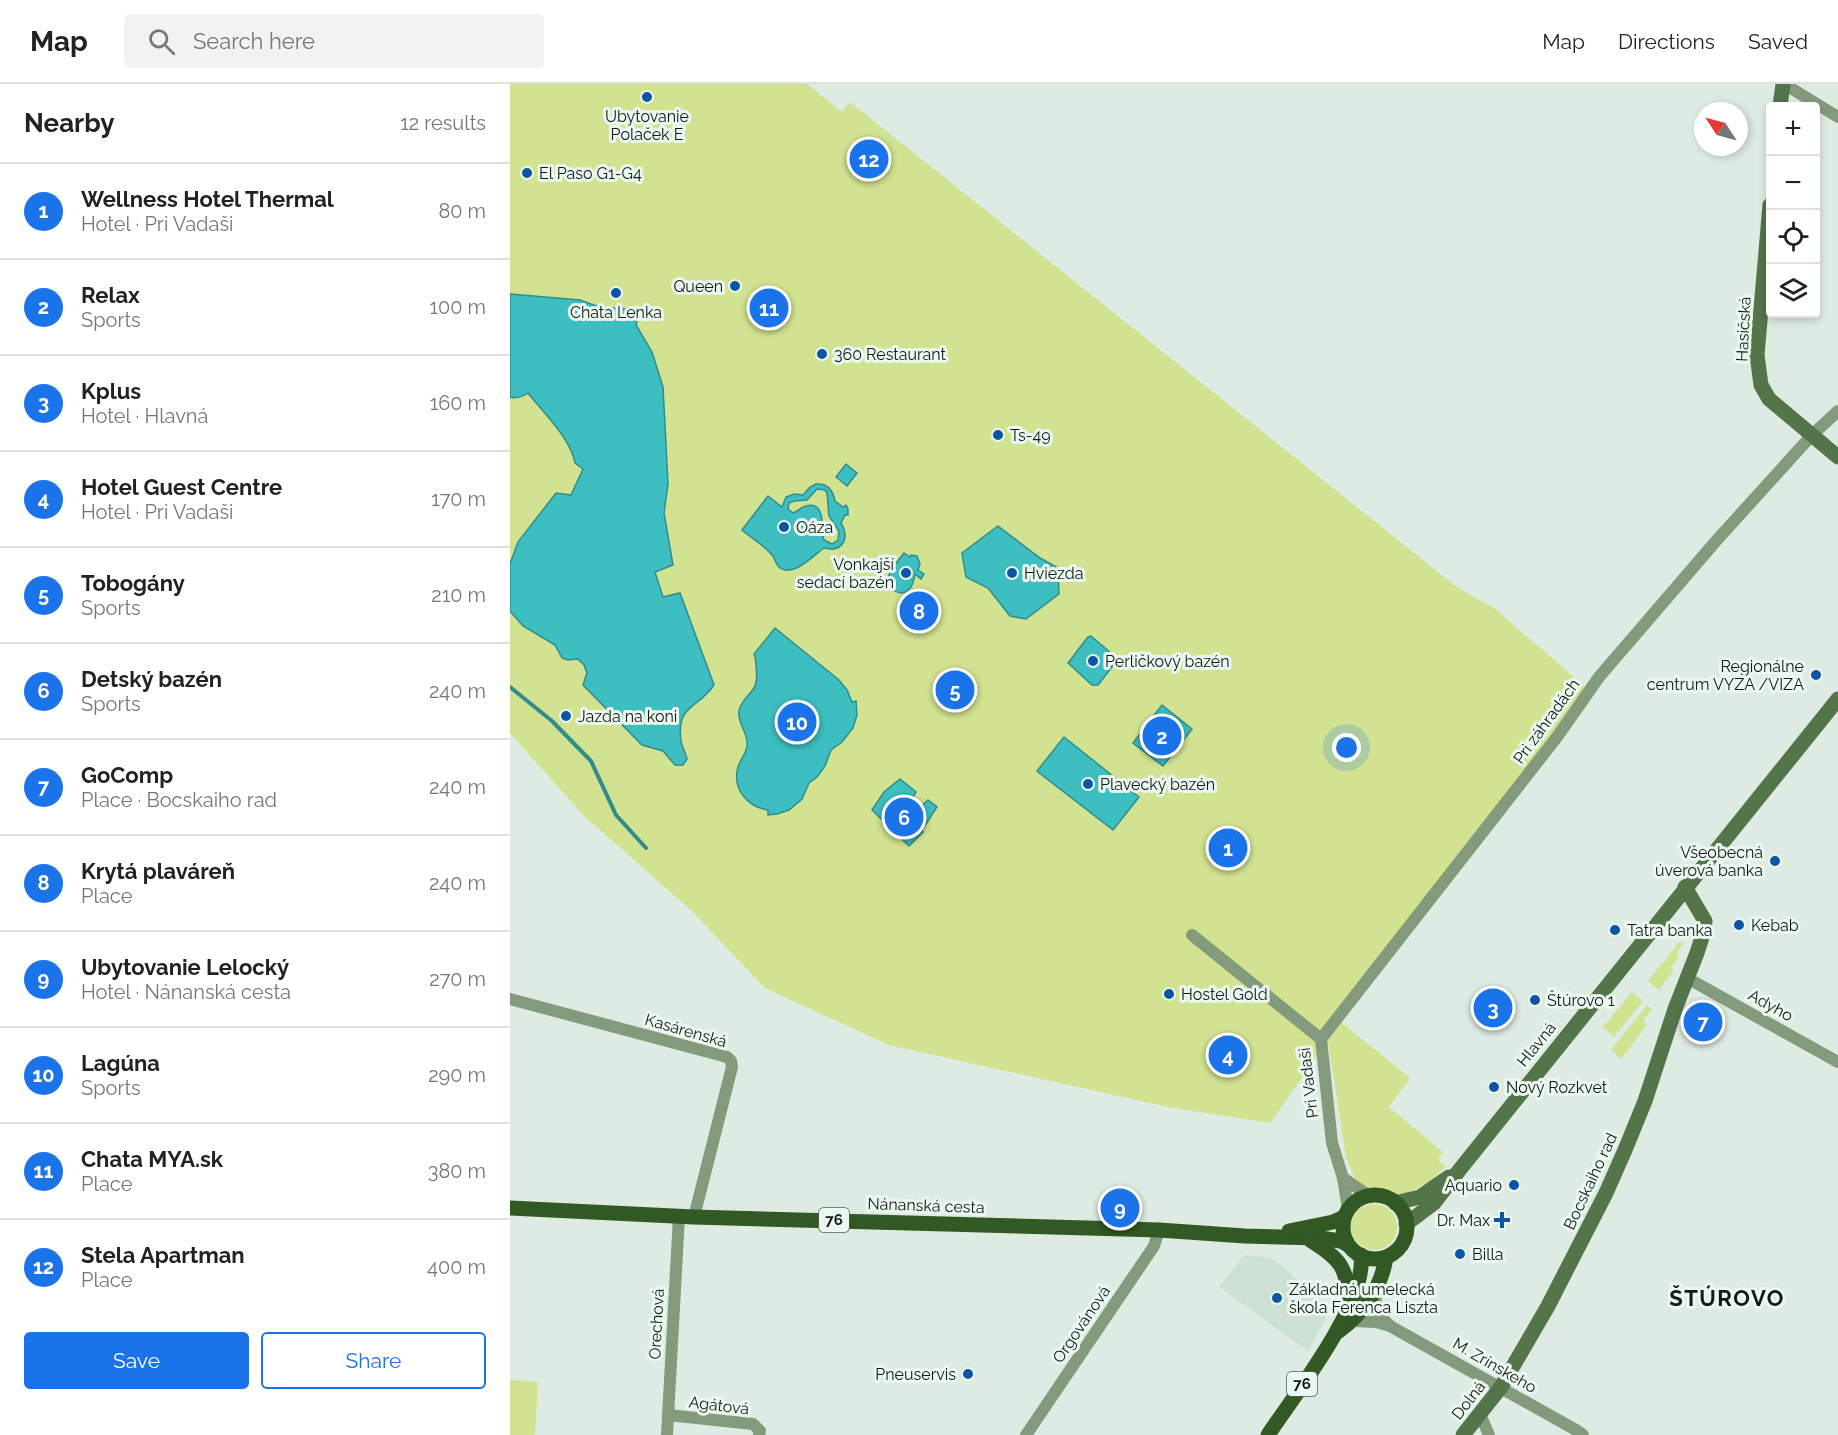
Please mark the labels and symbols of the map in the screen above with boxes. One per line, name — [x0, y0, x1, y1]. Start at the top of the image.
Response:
marker: Ubytovanie Polaček E — [640, 90, 654, 104]
north arrow — [1694, 102, 1748, 156]
place label: Ubytovanie Polaček E — [605, 107, 689, 144]
pin: 12 — [850, 136, 888, 182]
place label: El Paso G1-G4 — [539, 164, 642, 183]
marker: El Paso G1-G4 — [520, 166, 534, 180]
place label: Queen — [673, 277, 723, 296]
marker: Queen — [728, 279, 742, 293]
marker: Chata Lenka — [609, 286, 623, 300]
pin: 11 — [750, 286, 788, 330]
street label: Hasičská — [1732, 296, 1755, 362]
place label: Chata Lenka — [570, 303, 662, 322]
place label: 360 Restaurant — [834, 345, 947, 364]
marker: 360 Restaurant — [815, 347, 829, 361]
place label: Ts-49 — [1010, 426, 1051, 445]
marker: Ts-49 — [991, 428, 1005, 442]
place label: Oáza — [796, 518, 833, 537]
marker: Oáza — [777, 520, 791, 534]
place label: Vonkajší sedací bazén — [797, 555, 894, 592]
place label: Hviezda — [1024, 564, 1083, 583]
marker: Vonkajší sedací bazén — [899, 566, 913, 580]
marker: Hviezda — [1005, 566, 1019, 580]
pin: 8 — [900, 588, 938, 634]
place label: Perličkový bazén — [1105, 652, 1230, 671]
marker: Perličkový bazén — [1086, 654, 1100, 668]
place label: Regionálne centrum VYZA /VIZA — [1647, 657, 1804, 694]
pin: 5 — [936, 668, 974, 712]
marker: Regionálne centrum VYZA /VIZA — [1809, 668, 1823, 682]
street label: Pri záhradách — [1509, 675, 1584, 767]
pin: 10 — [778, 700, 816, 744]
place label: Jazda na koni — [578, 707, 677, 726]
marker: Jazda na koni — [559, 709, 573, 723]
pin: 2 — [1142, 714, 1182, 758]
your location — [1332, 733, 1361, 762]
place label: Plavecký bazén — [1100, 775, 1215, 794]
marker: Plavecký bazén — [1081, 777, 1095, 791]
pin: 6 — [884, 794, 924, 840]
pin: 1 — [1208, 826, 1248, 870]
place label: Všeobecná úverová banka — [1655, 843, 1763, 880]
marker: Všeobecná úverová banka — [1768, 854, 1782, 868]
place label: Kebab — [1751, 916, 1799, 935]
marker: Kebab — [1732, 918, 1746, 932]
place label: Tatra banka — [1627, 921, 1713, 940]
marker: Tatra banka — [1608, 923, 1622, 937]
place label: Hostel Gold — [1181, 985, 1268, 1004]
street label: Adyho — [1745, 985, 1796, 1025]
pin: 3 — [1474, 986, 1512, 1030]
marker: Hostel Gold — [1162, 987, 1176, 1001]
place label: Štúrovo 1 — [1547, 990, 1615, 1010]
marker: Štúrovo 1 — [1528, 993, 1542, 1007]
pin: 7 — [1684, 1000, 1722, 1044]
street label: Kasárenská — [643, 1010, 729, 1051]
street label: Hlavná — [1513, 1018, 1560, 1070]
pin: 4 — [1208, 1032, 1248, 1078]
street label: Pri Vadaši — [1295, 1046, 1322, 1119]
place label: Nový Rozkvet — [1506, 1078, 1608, 1097]
marker: Nový Rozkvet — [1487, 1080, 1501, 1094]
street label: Bocskaiho rad — [1560, 1130, 1621, 1233]
place label: Aquario — [1445, 1176, 1502, 1195]
marker: Aquario — [1507, 1178, 1521, 1192]
pin: 9 — [1100, 1186, 1140, 1230]
street label: Nánanská cesta — [867, 1194, 985, 1217]
road number: 76 — [819, 1208, 849, 1232]
place label: Dr. Max — [1437, 1211, 1490, 1230]
marker: Dr. Max — [1495, 1213, 1509, 1227]
place label: Billa — [1472, 1245, 1504, 1264]
marker: Billa — [1453, 1247, 1467, 1261]
place label: Základná umelecká škola Ferenca Liszta — [1289, 1280, 1438, 1317]
street label: Orgovánová — [1049, 1282, 1114, 1367]
district label: ŠTÚROVO — [1669, 1285, 1785, 1311]
street label: Orechová — [645, 1288, 668, 1360]
marker: Základná umelecká škola Ferenca Liszta — [1270, 1291, 1284, 1305]
street label: M. Zrínskeho — [1449, 1334, 1540, 1397]
place label: Pneuservis — [875, 1365, 956, 1384]
marker: Pneuservis — [961, 1367, 975, 1381]
road number: 76 — [1287, 1372, 1317, 1396]
street label: Dolná — [1448, 1377, 1489, 1423]
street label: Agátová — [688, 1392, 750, 1419]

